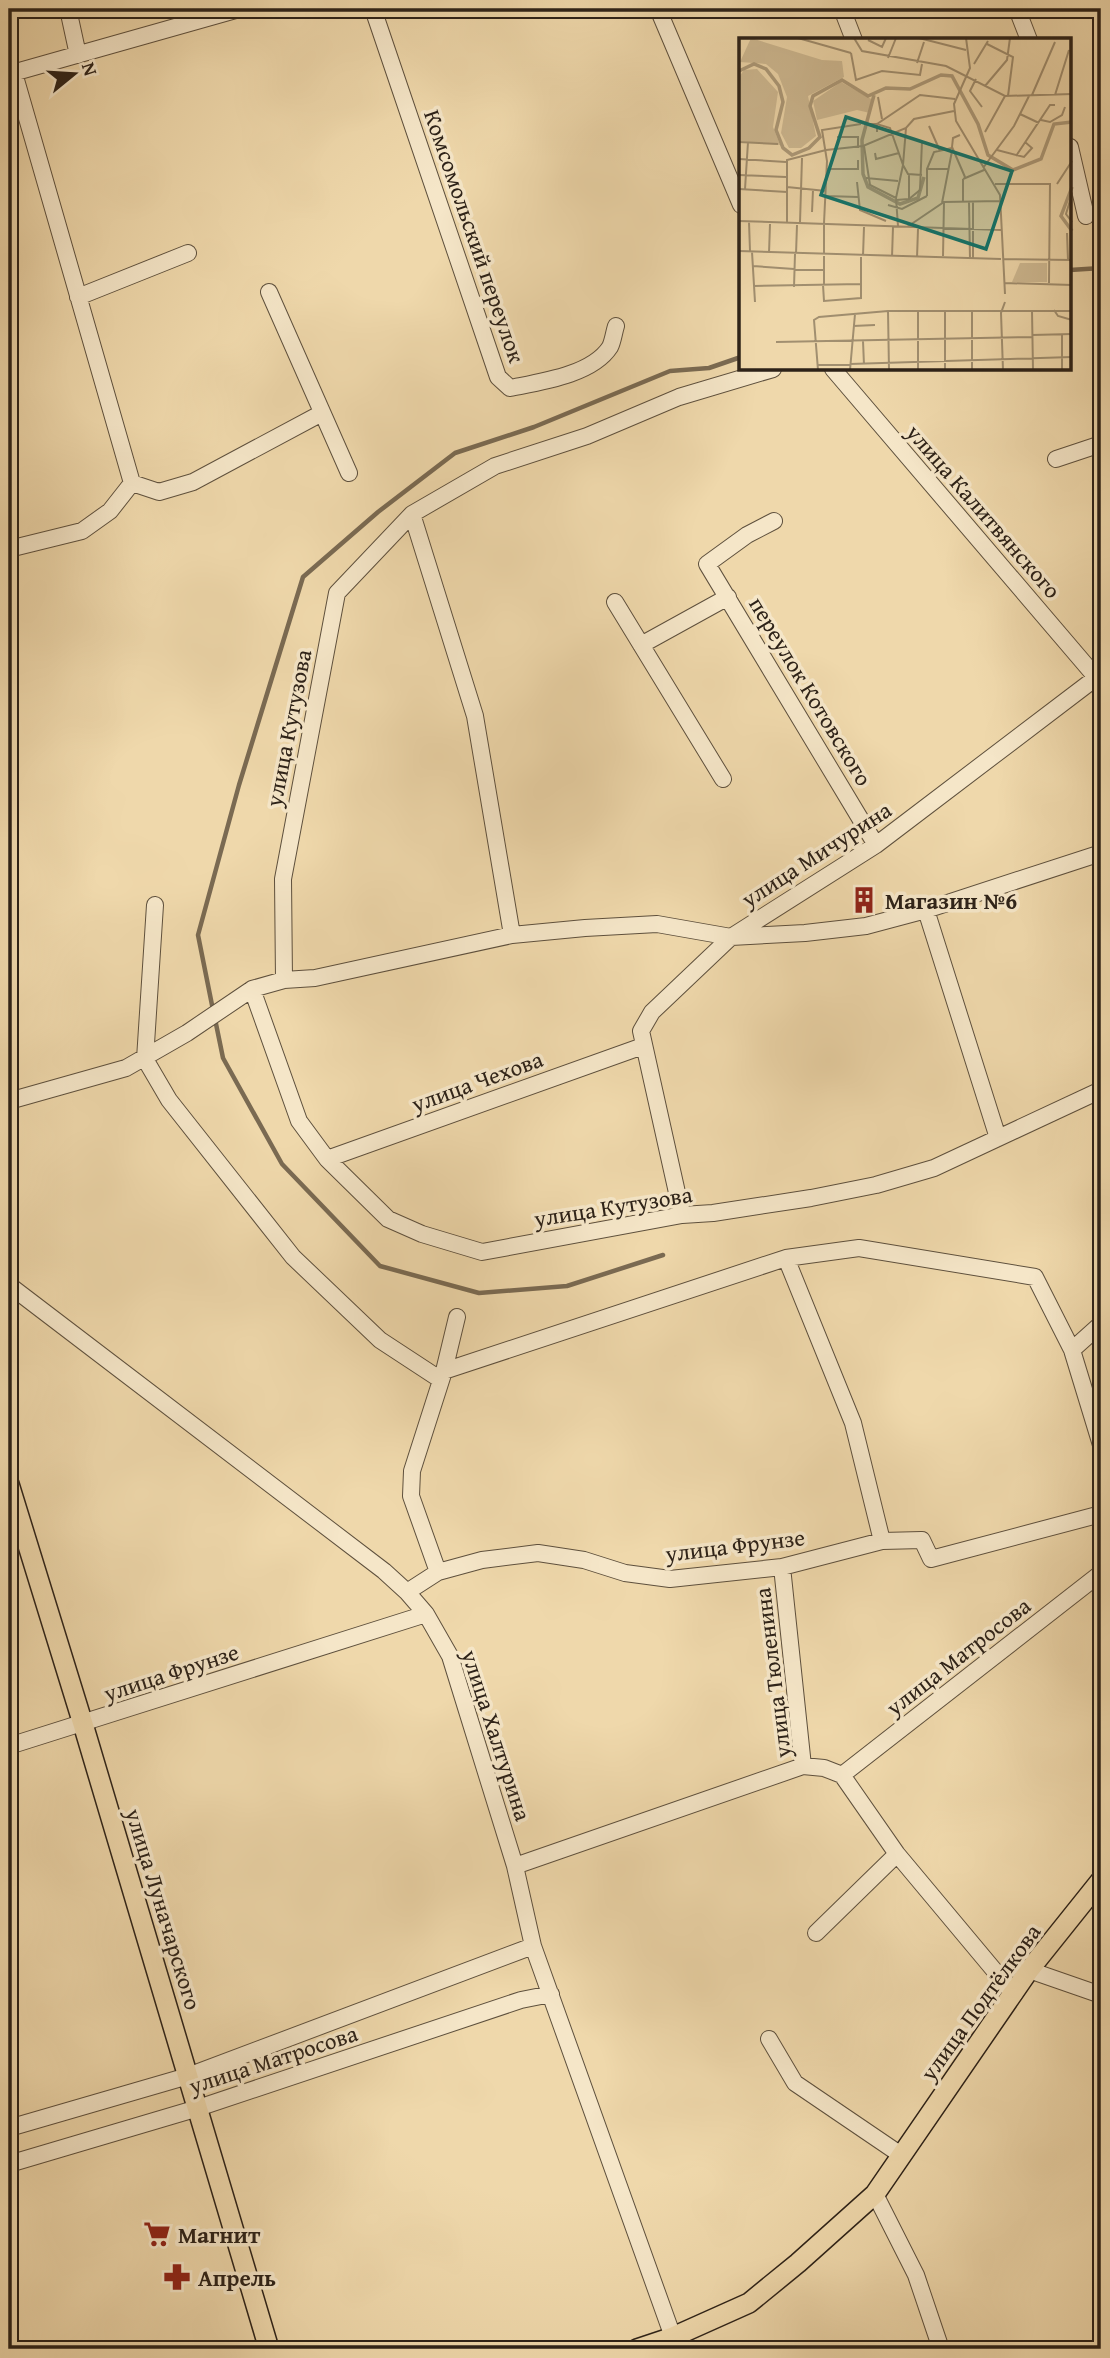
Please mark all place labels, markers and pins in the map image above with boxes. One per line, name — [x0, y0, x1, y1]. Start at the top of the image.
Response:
place label: Магазин №6 — [885, 884, 1017, 917]
building icon: Магазин №6 — [849, 885, 879, 915]
place label: Магнит — [178, 2218, 261, 2251]
supermarket icon: Магнит — [142, 2219, 172, 2249]
place label: Апрель — [198, 2261, 276, 2294]
pharmacy icon: Апрель — [162, 2262, 192, 2292]

